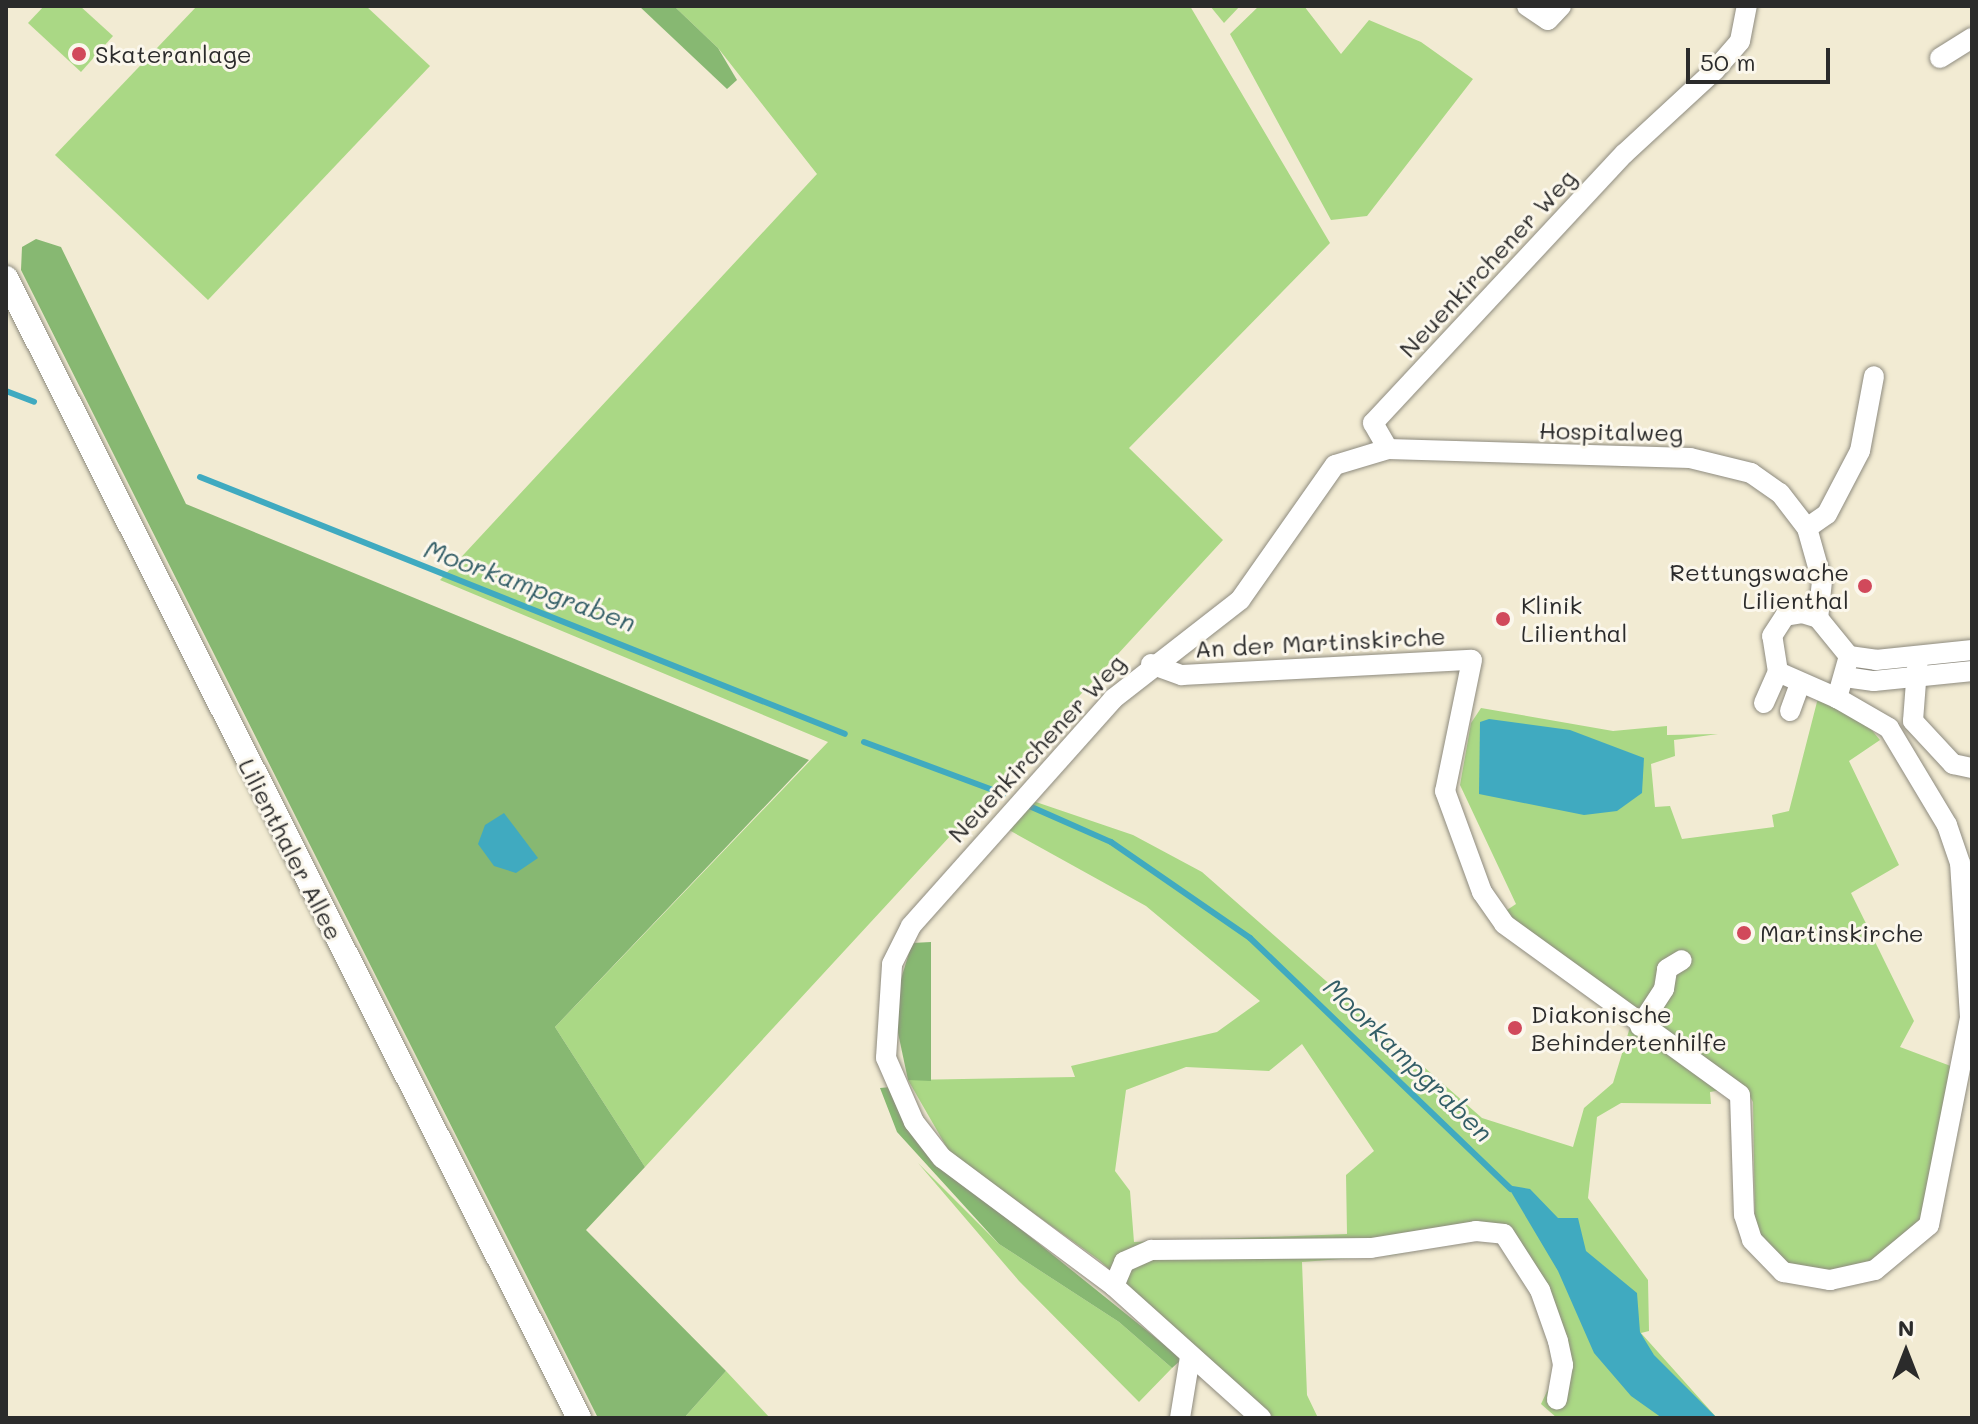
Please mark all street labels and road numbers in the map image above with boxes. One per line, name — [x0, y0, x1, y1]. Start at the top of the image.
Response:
street label: Neuenkirchener Weg — [1393, 163, 1581, 363]
street label: Hospitalweg — [1539, 415, 1683, 447]
street label: An der Martinskirche — [1194, 621, 1446, 663]
street label: Neuenkirchener Weg — [942, 648, 1130, 848]
street label: Lilienthaler Allee — [233, 754, 349, 944]

